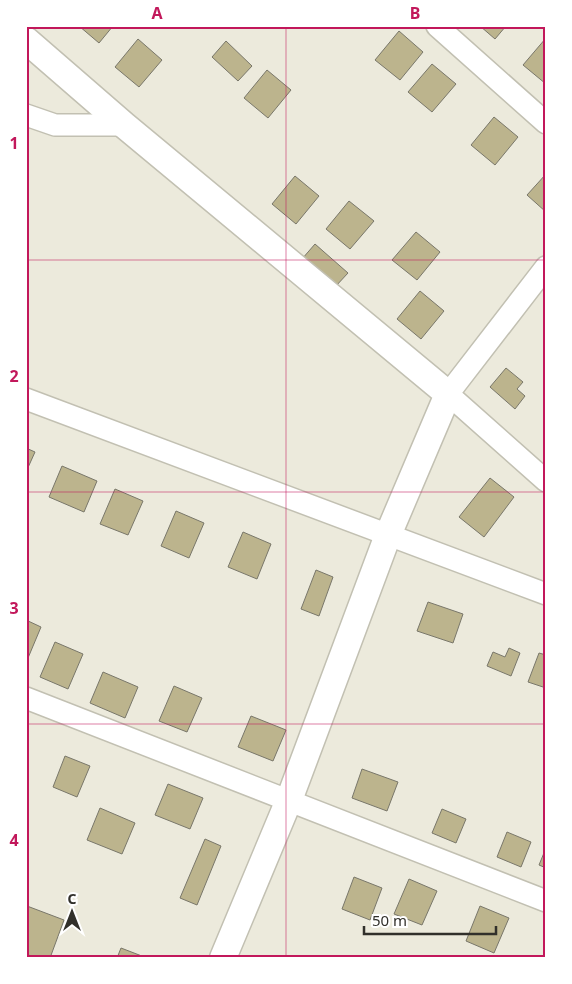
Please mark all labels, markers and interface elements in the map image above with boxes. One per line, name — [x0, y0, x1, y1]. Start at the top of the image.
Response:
text: A — [151, 2, 163, 24]
text: B — [410, 2, 420, 24]
text: 1 — [9, 132, 19, 154]
text: 2 — [9, 365, 19, 387]
text: 3 — [9, 597, 19, 619]
text: 4 — [9, 829, 19, 851]
north arrow — [48, 886, 98, 936]
text: С — [67, 889, 77, 908]
scale bar — [364, 904, 497, 936]
text: 50 m — [372, 910, 407, 930]

